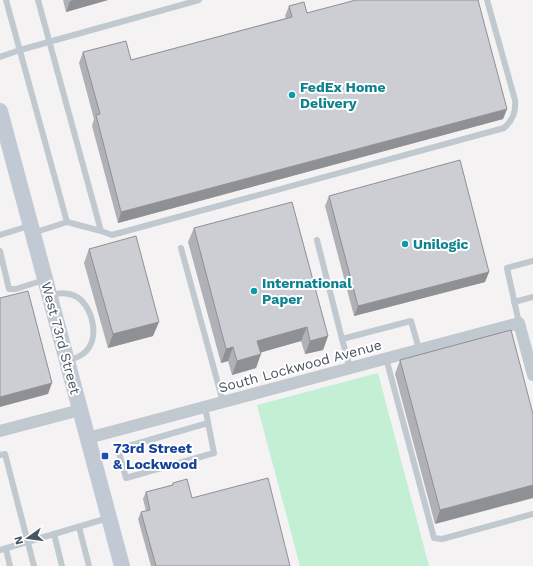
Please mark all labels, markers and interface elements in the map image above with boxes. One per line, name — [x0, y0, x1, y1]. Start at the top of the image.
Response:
place label: FedEx Home Delivery — [300, 79, 386, 111]
marker: FedEx Home Delivery — [287, 90, 297, 100]
place label: Unilogic — [413, 236, 468, 252]
marker: Unilogic — [400, 239, 410, 249]
place label: International Paper — [262, 275, 352, 307]
street label: West 73rd Street — [38, 280, 84, 396]
marker: International Paper — [249, 286, 259, 296]
street label: South Lockwood Avenue — [217, 336, 383, 396]
place label: 73rd Street & Lockwood — [113, 440, 197, 472]
marker: 73rd Street & Lockwood — [100, 451, 110, 461]
north arrow — [8, 518, 48, 558]
text: N — [11, 535, 26, 546]

